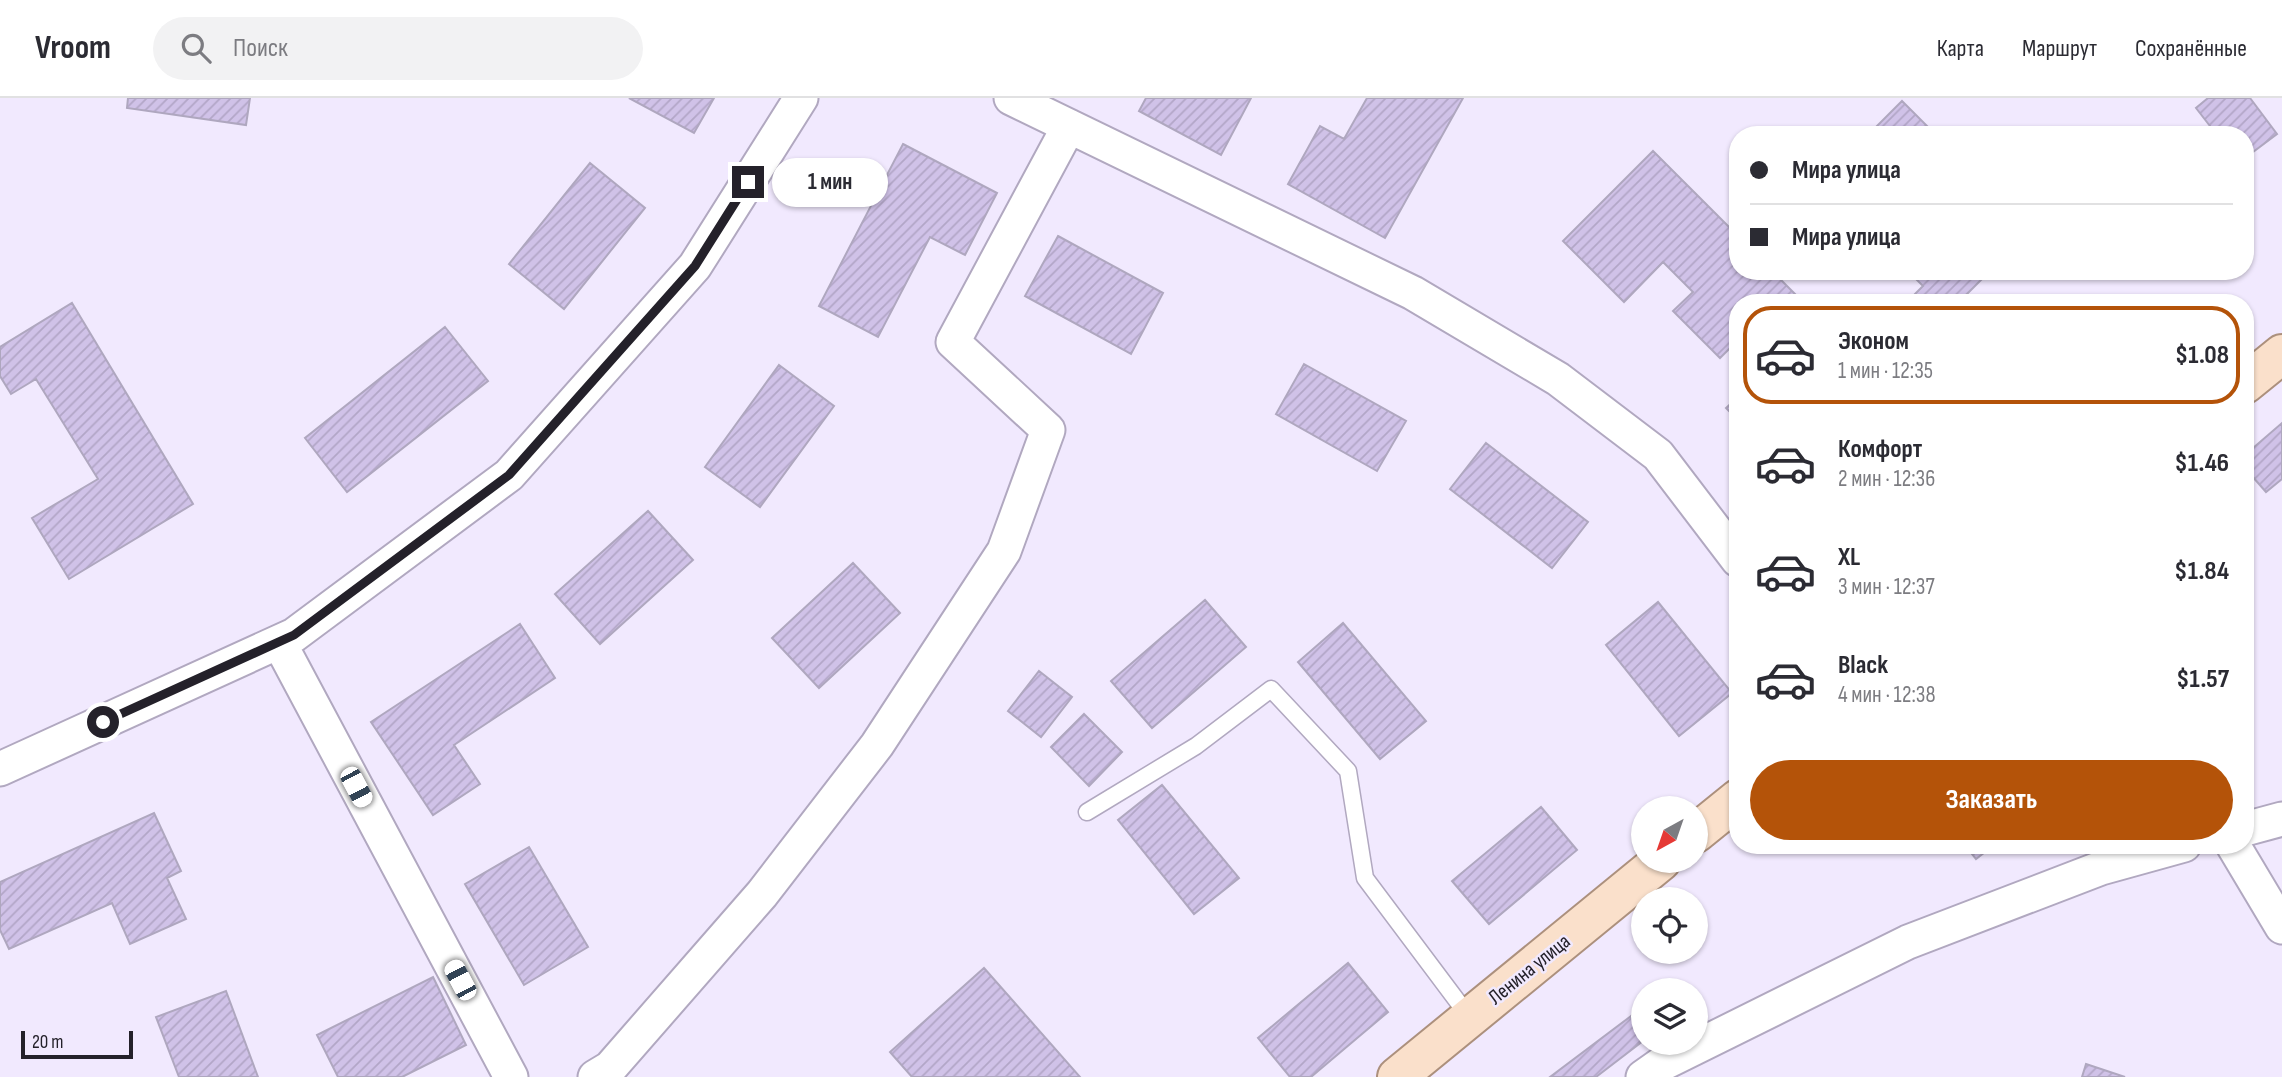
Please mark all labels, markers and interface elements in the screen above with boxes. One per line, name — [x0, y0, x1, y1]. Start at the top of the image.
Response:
search box — [153, 17, 643, 80]
text: Vroom — [35, 28, 111, 68]
icon: search — [177, 29, 215, 67]
text: Поиск — [233, 33, 288, 64]
text: Карта — [1937, 34, 1984, 63]
text: Маршрут — [2022, 34, 2097, 63]
text: Сохранённые — [2135, 34, 2247, 63]
text: Мира улица — [1792, 155, 1901, 186]
callout: 1 мин — [772, 158, 888, 206]
route end — [732, 166, 764, 198]
text: 1 мин — [808, 168, 852, 196]
text: Мира улица — [1792, 222, 1901, 253]
icon: car — [1754, 324, 1817, 387]
text: Эконом — [1838, 326, 1909, 357]
text: $1.08 — [2175, 340, 2229, 371]
text: 1 мин · 12:35 — [1838, 357, 1933, 385]
icon: car — [1754, 432, 1817, 495]
text: Комфорт — [1838, 434, 1922, 465]
text: $1.46 — [2174, 448, 2229, 479]
text: 2 мин · 12:36 — [1838, 465, 1935, 493]
icon: car — [1754, 540, 1817, 603]
text: XL — [1838, 542, 1860, 573]
text: $1.84 — [2174, 556, 2229, 587]
text: 3 мин · 12:37 — [1838, 573, 1935, 601]
icon: car — [1754, 648, 1817, 711]
text: Black — [1838, 650, 1888, 681]
text: $1.57 — [2176, 664, 2229, 695]
text: 4 мин · 12:38 — [1838, 681, 1935, 709]
route start — [87, 706, 119, 738]
button: Заказать — [1750, 760, 2233, 840]
car — [337, 764, 376, 810]
north arrow — [1631, 796, 1708, 873]
map controls — [1631, 796, 1708, 1055]
button: locate — [1631, 887, 1708, 964]
street label: Ленина улица — [1483, 929, 1575, 1010]
car — [441, 957, 480, 1003]
button: layers — [1631, 978, 1708, 1055]
scale bar — [21, 1028, 133, 1060]
text: 20 m — [32, 1031, 64, 1054]

